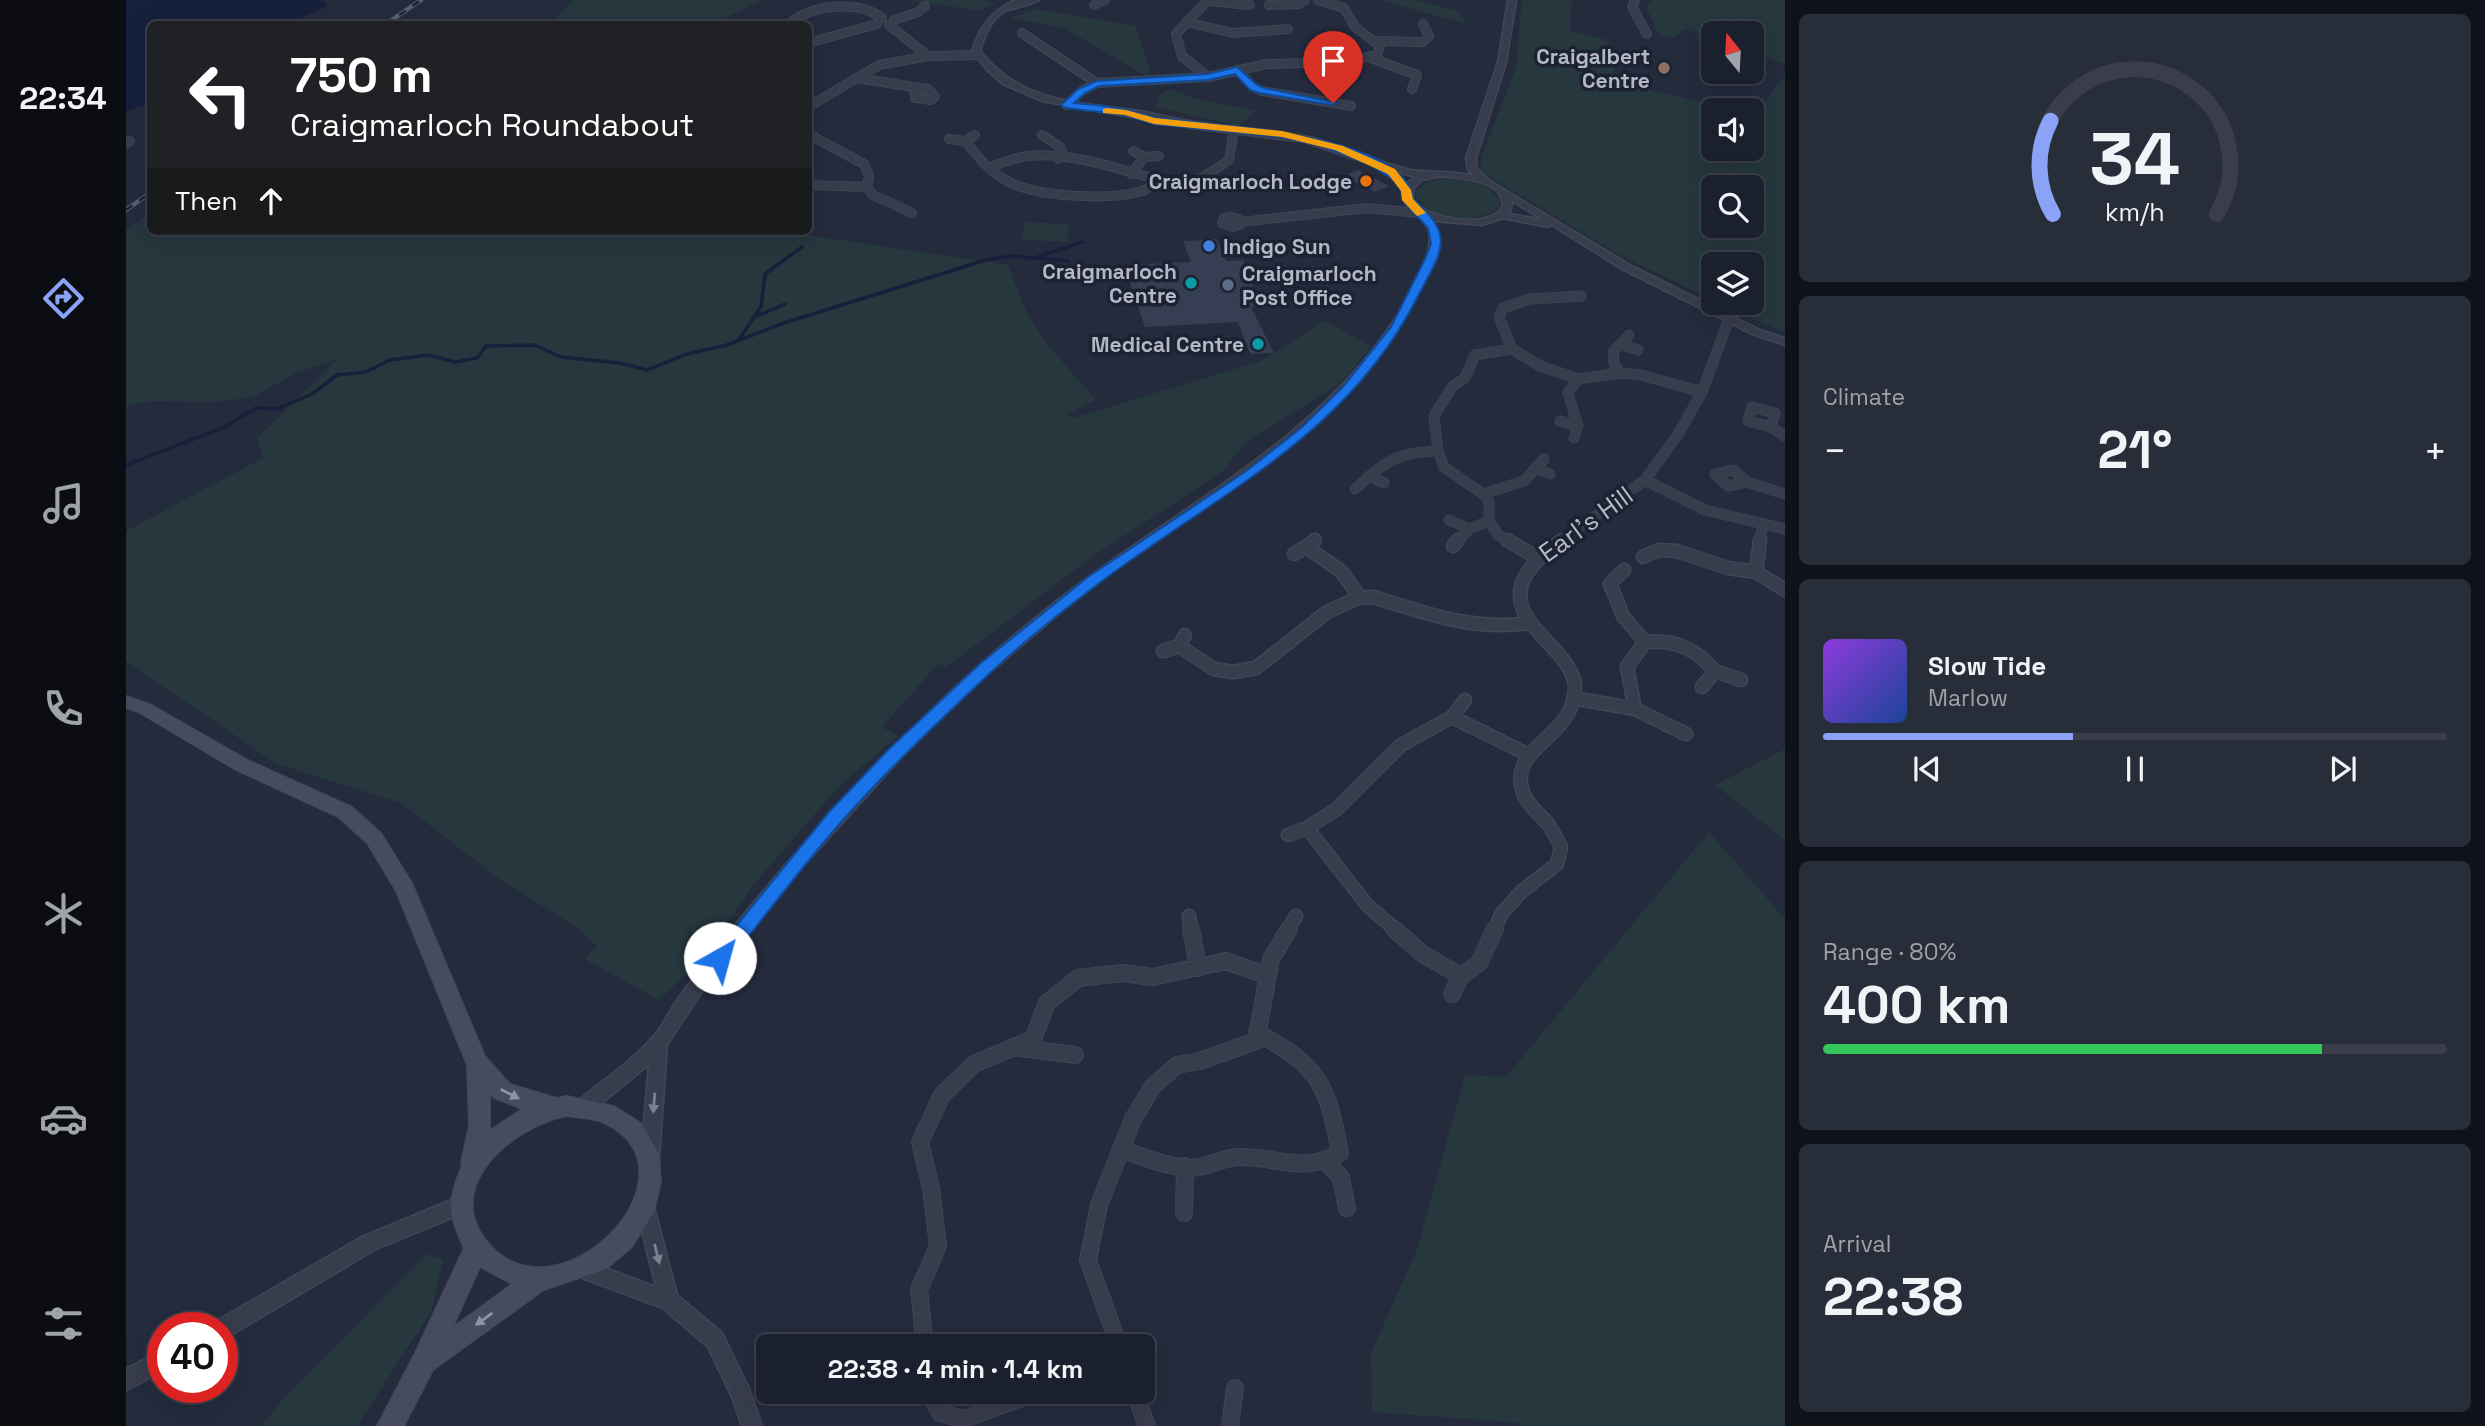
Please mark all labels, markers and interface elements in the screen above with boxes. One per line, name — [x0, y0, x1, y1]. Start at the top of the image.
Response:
north arrow — [1701, 21, 1764, 84]
map controls — [1701, 21, 1764, 315]
pin — [1303, 31, 1363, 103]
icon: arrive — [1314, 42, 1352, 80]
place label: Craigalbert Centre — [1536, 43, 1650, 94]
text: 750 m — [290, 44, 433, 106]
icon: left — [175, 49, 266, 140]
marker: Craigalbert Centre — [1656, 60, 1672, 76]
text: 22:34 — [19, 78, 107, 118]
button: sound — [1701, 98, 1764, 161]
text: Craigmarloch Roundabout — [290, 105, 694, 145]
text: 34 — [2090, 113, 2180, 206]
place label: Craigmarloch Lodge — [1149, 168, 1352, 195]
marker: Craigmarloch Lodge — [1358, 173, 1374, 189]
button: search — [1701, 175, 1764, 238]
icon: ahead — [252, 182, 290, 220]
text: Then — [175, 184, 238, 218]
text: km/h — [2105, 196, 2165, 228]
place label: Indigo Sun — [1223, 233, 1331, 260]
marker: Indigo Sun — [1201, 238, 1217, 254]
button: layers — [1701, 252, 1764, 315]
place label: Craigmarloch Centre — [1042, 258, 1177, 309]
place label: Craigmarloch Post Office — [1242, 260, 1377, 311]
icon: directions — [39, 274, 88, 323]
marker: Craigmarloch Centre — [1183, 275, 1199, 291]
marker: Craigmarloch Post Office — [1220, 277, 1236, 293]
place label: Medical Centre — [1091, 331, 1244, 358]
marker: Medical Centre — [1250, 336, 1266, 352]
text: Climate — [1823, 382, 1905, 412]
text: 21° — [2098, 417, 2172, 483]
text: − — [1823, 427, 1847, 475]
text: + — [2423, 427, 2447, 475]
street label: Earl's Hill — [1532, 478, 1640, 570]
icon: music — [39, 479, 88, 528]
text: Slow Tide — [1928, 649, 2046, 683]
text: Marlow — [1928, 683, 2008, 713]
icon: phone — [39, 684, 88, 733]
icon: previous — [1908, 750, 1946, 788]
icon: pause — [2116, 750, 2154, 788]
icon: next — [2324, 750, 2362, 788]
icon: climate — [39, 889, 88, 938]
position arrow — [683, 921, 757, 995]
text: Range · 80% — [1823, 937, 1956, 967]
text: 400 km — [1823, 972, 2010, 1038]
one-way arrow — [500, 1088, 520, 1099]
one-way arrow — [648, 1092, 659, 1114]
icon: car — [39, 1094, 88, 1143]
text: Arrival — [1823, 1229, 1891, 1259]
one-way arrow — [652, 1243, 663, 1265]
text: 22:38 — [1823, 1264, 1963, 1330]
icon: filters — [39, 1299, 88, 1348]
speed limit sign: 40 — [147, 1312, 238, 1403]
one-way arrow — [475, 1312, 493, 1326]
text: 22:38 · 4 min · 1.4 km — [828, 1352, 1083, 1386]

